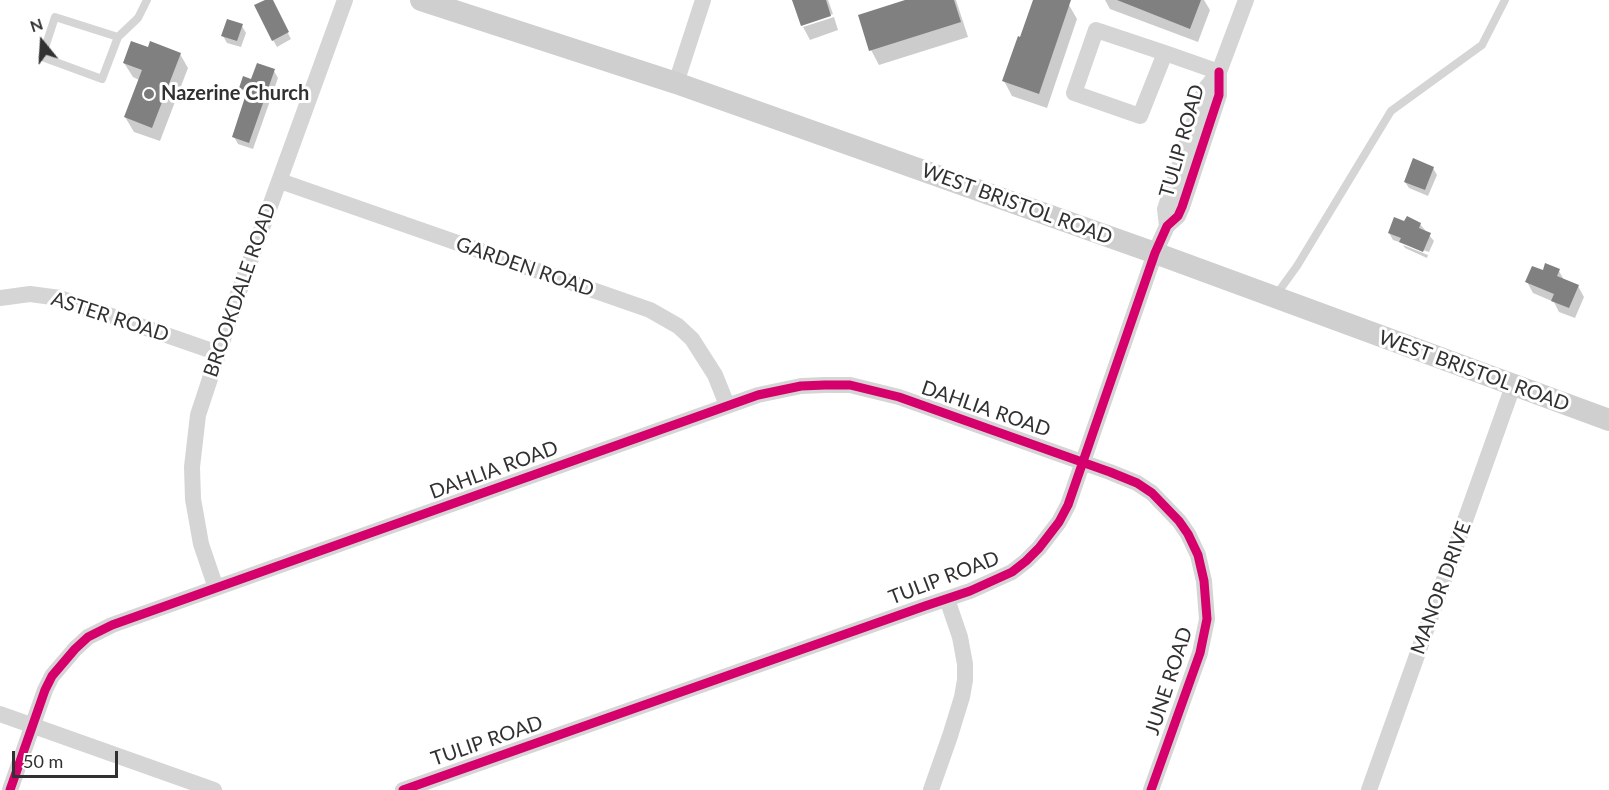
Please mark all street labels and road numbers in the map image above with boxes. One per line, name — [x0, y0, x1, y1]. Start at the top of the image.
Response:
street label: TULIP ROAD — [1154, 82, 1210, 200]
street label: WEST BRISTOL ROAD — [918, 158, 1116, 250]
street label: BROOKDALE ROAD — [199, 200, 281, 380]
street label: GARDEN ROAD — [453, 232, 597, 302]
street label: ASTER ROAD — [48, 287, 172, 347]
street label: WEST BRISTOL ROAD — [1375, 325, 1573, 417]
street label: DAHLIA ROAD — [918, 376, 1054, 442]
street label: DAHLIA ROAD — [426, 436, 562, 504]
street label: MANOR DRIVE — [1406, 518, 1476, 658]
street label: TULIP ROAD — [885, 546, 1003, 610]
street label: JUNE ROAD — [1140, 624, 1198, 738]
street label: TULIP ROAD — [428, 711, 546, 771]

